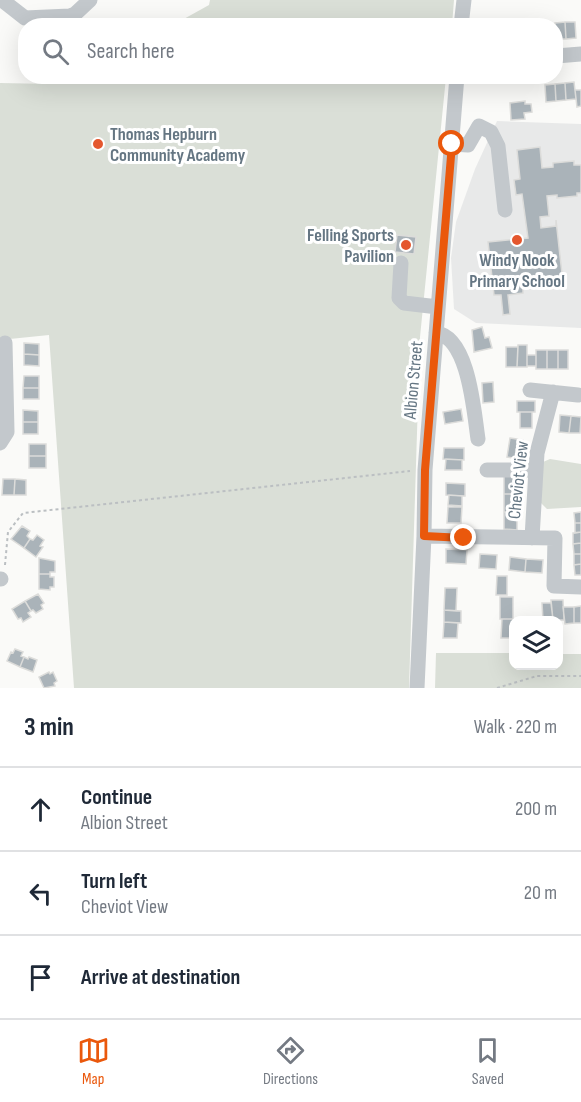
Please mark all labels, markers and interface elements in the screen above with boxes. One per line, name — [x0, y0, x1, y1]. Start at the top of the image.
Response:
search box — [18, 18, 563, 84]
icon: search — [39, 35, 72, 68]
text: Search here — [87, 38, 174, 65]
place label: Thomas Hepburn Community Academy — [110, 124, 246, 166]
route start — [438, 130, 464, 156]
marker: Thomas Hepburn Community Academy — [91, 137, 105, 151]
place label: Felling Sports Pavilion — [307, 225, 394, 267]
marker: Windy Nook Primary School — [510, 233, 524, 247]
marker: Felling Sports Pavilion — [399, 238, 413, 252]
place label: Windy Nook Primary School — [469, 250, 565, 292]
street label: Albion Street — [400, 340, 427, 421]
street label: Cheviot View — [504, 440, 533, 520]
route end — [450, 524, 476, 550]
map controls — [509, 616, 563, 670]
button: layers — [509, 616, 563, 670]
text: 3 min — [24, 712, 74, 743]
text: Walk · 220 m — [474, 715, 557, 739]
text: Continue — [81, 784, 152, 811]
icon: ahead — [24, 793, 57, 826]
text: 200 m — [515, 797, 557, 821]
text: Albion Street — [81, 811, 168, 835]
text: Turn left — [81, 868, 147, 895]
icon: left — [24, 877, 57, 910]
text: 20 m — [524, 881, 557, 905]
text: Cheviot View — [81, 895, 168, 919]
icon: arrive — [24, 961, 57, 994]
text: Arrive at destination — [81, 964, 240, 991]
tab: Map — [77, 1034, 110, 1089]
tab: Directions — [263, 1034, 318, 1089]
tab: Saved — [471, 1034, 504, 1089]

